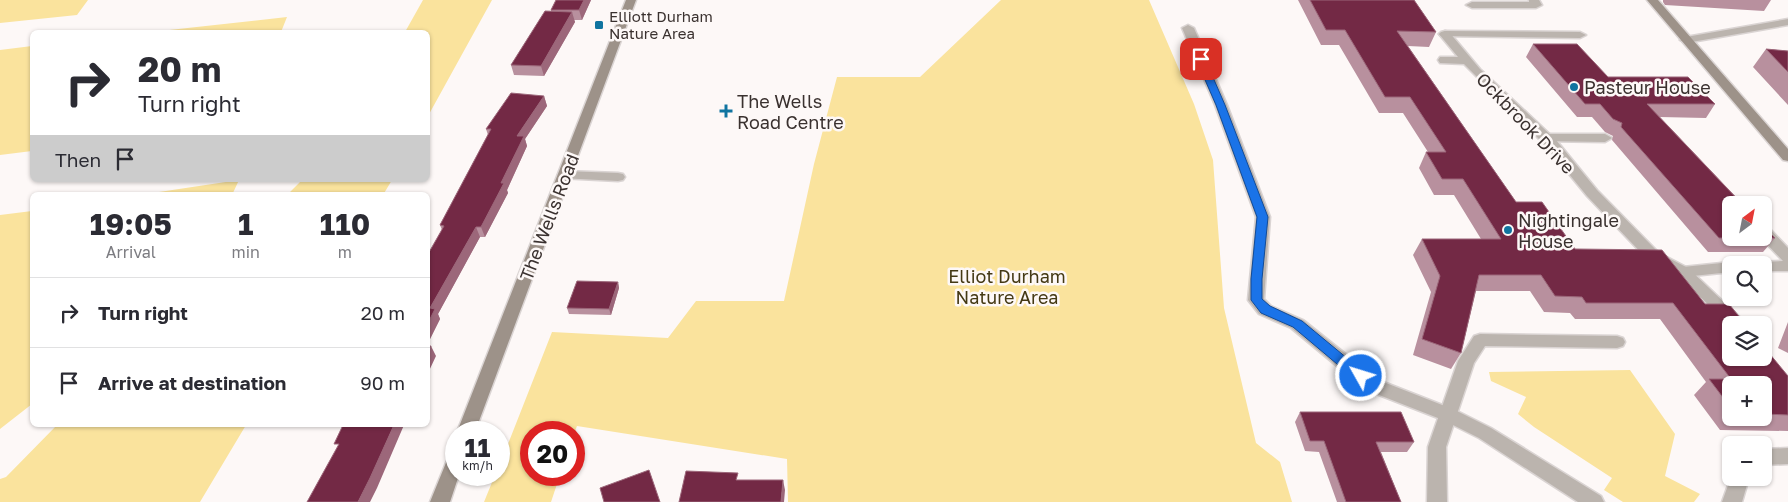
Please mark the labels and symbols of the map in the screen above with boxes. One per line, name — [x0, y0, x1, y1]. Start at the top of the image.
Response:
place label: Elliott Durham Nature Area — [609, 7, 713, 42]
marker: Elliott Durham Nature Area — [593, 19, 605, 31]
pin — [1180, 38, 1222, 80]
street label: Ockbrook Drive — [1472, 68, 1580, 178]
place label: Pasteur House — [1584, 76, 1711, 98]
marker: Pasteur House — [1568, 81, 1580, 93]
place label: The Wells Road Centre — [737, 90, 844, 133]
marker: The Wells Road Centre — [719, 104, 733, 118]
street label: The Wells Road — [515, 151, 583, 283]
north arrow — [1722, 196, 1772, 246]
place label: Nightingale House — [1518, 209, 1619, 252]
marker: Nightingale House — [1502, 224, 1514, 236]
park label: Elliot Durham Nature Area — [948, 265, 1066, 308]
position arrow — [1334, 349, 1386, 401]
speed limit sign: 20 — [520, 421, 585, 486]

